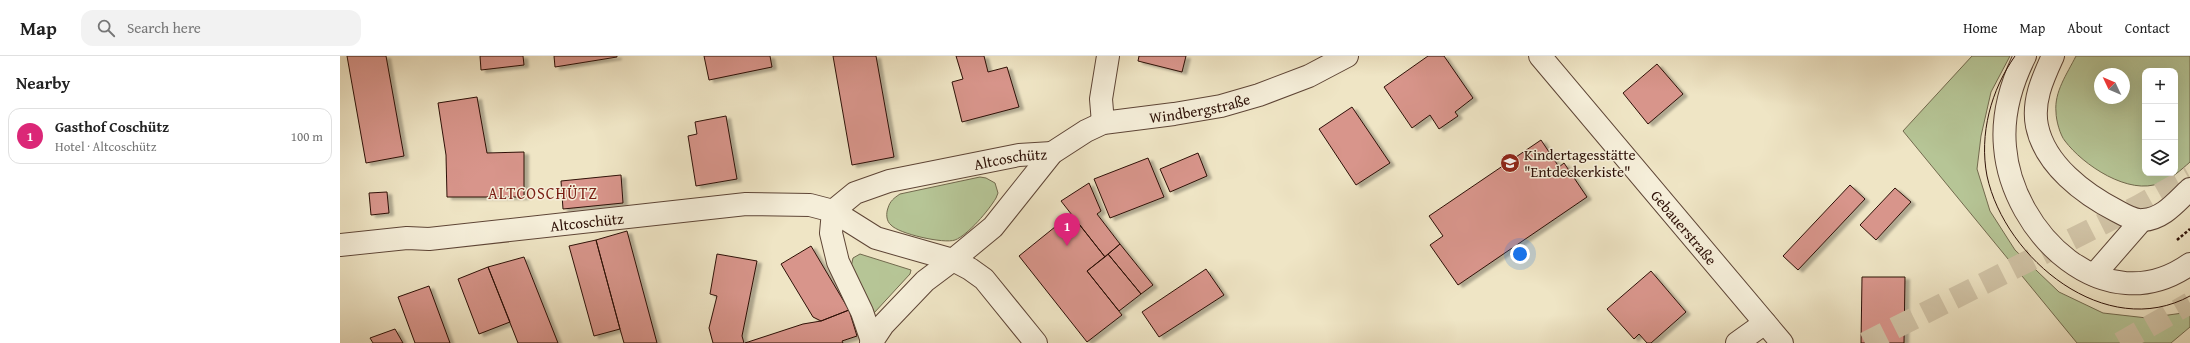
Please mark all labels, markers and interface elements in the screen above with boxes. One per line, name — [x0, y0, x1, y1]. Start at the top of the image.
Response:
search box — [81, 10, 361, 46]
text: Map — [20, 14, 57, 42]
icon: search — [95, 17, 117, 39]
text: Search here — [127, 17, 201, 38]
text: Home — [1963, 18, 1998, 38]
text: Map — [2020, 18, 2045, 38]
text: About — [2067, 18, 2103, 38]
text: Contact — [2125, 18, 2170, 38]
north arrow — [2094, 68, 2130, 104]
map controls — [2142, 68, 2178, 176]
button: + — [2142, 68, 2178, 104]
text: Nearby — [16, 70, 70, 95]
street label: Windbergstraße — [1148, 88, 1252, 128]
button: − — [2142, 104, 2178, 140]
text: Gasthof Coschütz — [55, 116, 169, 137]
text: 1 — [27, 127, 33, 146]
text: 100 m — [291, 127, 323, 146]
text: Hotel · Altcoschütz — [55, 137, 156, 156]
button: layers — [2142, 140, 2178, 176]
street label: Altcoschütz — [972, 143, 1048, 174]
place label: Kindertagesstätte "Entdeckerkiste" — [1524, 144, 1636, 182]
school or university icon: Kindertagesstätte "Entdeckerkiste" — [1499, 152, 1521, 174]
district label: ALTCOSCHÜTZ — [488, 181, 598, 205]
street label: Gebauerstraße — [1647, 185, 1722, 269]
street label: Altcoschütz — [549, 207, 625, 236]
pin: 1 — [1054, 213, 1080, 246]
your location — [1510, 244, 1530, 264]

